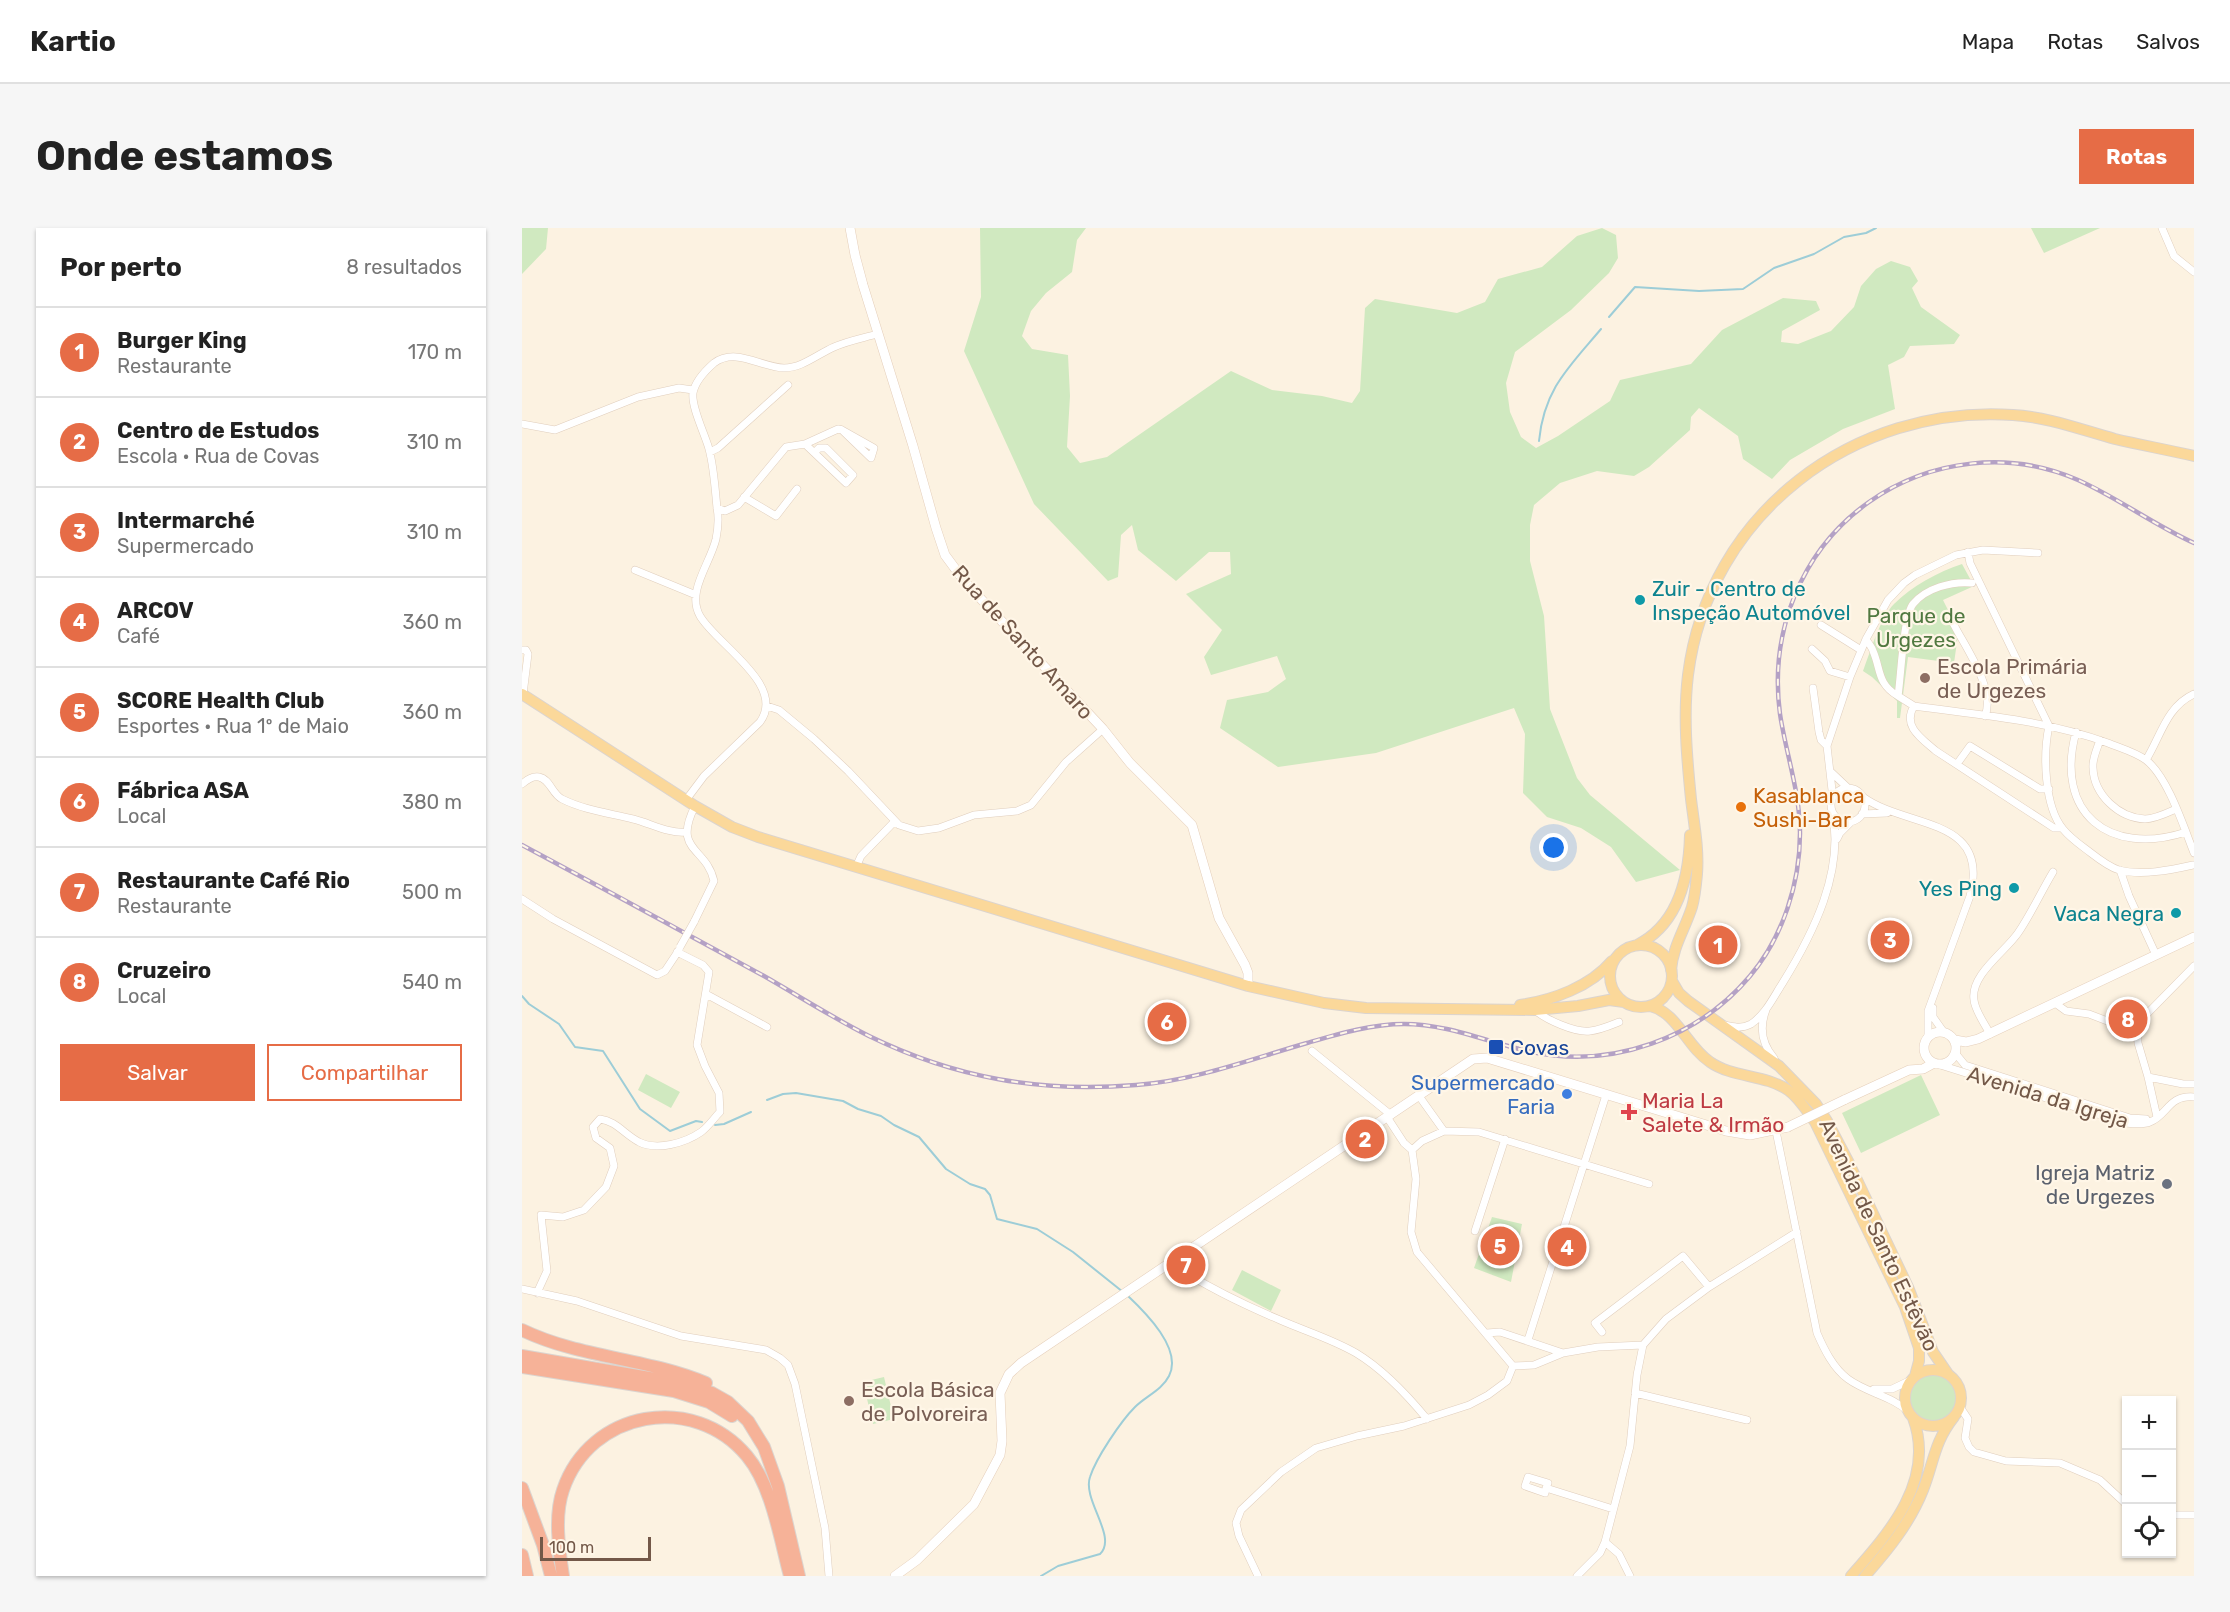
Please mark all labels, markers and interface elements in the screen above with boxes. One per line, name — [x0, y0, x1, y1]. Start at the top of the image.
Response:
text: Kartio — [30, 25, 116, 58]
text: Mapa — [1962, 29, 2014, 54]
text: Rotas — [2047, 29, 2103, 54]
text: Salvos — [2136, 29, 2200, 54]
button: Rotas — [2079, 129, 2194, 184]
text: Onde estamos — [36, 131, 333, 181]
text: Por perto — [60, 252, 182, 283]
text: 8 resultados — [346, 255, 462, 279]
text: Burger King — [117, 327, 247, 354]
text: 1 — [75, 340, 84, 364]
text: 170 m — [408, 340, 462, 364]
text: Restaurante — [117, 354, 232, 378]
text: Centro de Estudos — [117, 417, 320, 444]
text: 2 — [73, 430, 86, 454]
text: 310 m — [406, 430, 462, 454]
text: Escola · Rua de Covas — [117, 444, 320, 468]
text: Intermarché — [117, 507, 255, 534]
text: 3 — [73, 520, 86, 544]
text: 310 m — [406, 520, 462, 544]
text: Supermercado — [117, 534, 254, 558]
street label: Rua de Santo Amaro — [947, 560, 1099, 724]
place label: Zuir - Centro de Inspeção Automóvel — [1652, 576, 1851, 625]
marker: Zuir - Centro de Inspeção Automóvel — [1633, 593, 1647, 607]
text: ARCOV — [117, 597, 194, 624]
park label: Parque de Urgezes — [1867, 603, 1965, 652]
text: 4 — [73, 610, 86, 634]
text: 360 m — [403, 610, 462, 634]
text: Café — [117, 624, 160, 648]
place label: Escola Primária de Urgezes — [1937, 654, 2087, 703]
marker: Escola Primária de Urgezes — [1918, 671, 1932, 685]
text: SCORE Health Club — [117, 687, 324, 714]
text: 5 — [73, 700, 86, 724]
text: 360 m — [403, 700, 462, 724]
text: Esportes · Rua 1º de Maio — [117, 714, 349, 738]
text: Fábrica ASA — [117, 777, 249, 804]
place label: Kasablanca Sushi-Bar — [1753, 783, 1864, 832]
text: 6 — [73, 790, 86, 814]
text: 380 m — [402, 790, 462, 814]
marker: Kasablanca Sushi-Bar — [1734, 800, 1748, 814]
text: Local — [117, 804, 166, 828]
your location — [1539, 833, 1568, 862]
text: Restaurante Café Rio — [117, 867, 350, 894]
place label: Yes Ping — [1919, 876, 2002, 901]
text: 7 — [74, 880, 85, 904]
text: 500 m — [402, 880, 462, 904]
marker: Yes Ping — [2007, 881, 2021, 895]
text: Restaurante — [117, 894, 232, 918]
place label: Vaca Negra — [2053, 901, 2164, 926]
marker: Vaca Negra — [2169, 906, 2183, 920]
pin: 3 — [1870, 918, 1910, 962]
pin: 1 — [1698, 922, 1738, 968]
text: Cruzeiro — [117, 957, 211, 984]
text: 8 — [73, 970, 86, 994]
text: 540 m — [402, 970, 462, 994]
text: Local — [117, 984, 166, 1008]
pin: 8 — [2108, 996, 2148, 1042]
pin: 6 — [1148, 1000, 1186, 1044]
place label: Covas — [1510, 1035, 1569, 1060]
marker: Covas — [1487, 1038, 1505, 1056]
button: Salvar — [60, 1044, 255, 1101]
button: Compartilhar — [267, 1044, 462, 1101]
street label: Avenida da Igreja — [1964, 1061, 2132, 1133]
place label: Supermercado Faria — [1411, 1070, 1555, 1119]
marker: Supermercado Faria — [1560, 1087, 1574, 1101]
place label: Maria La Salete & Irmão — [1642, 1088, 1784, 1137]
marker: Maria La Salete & Irmão — [1620, 1103, 1638, 1121]
street label: Avenida de Santo Estêvão — [1814, 1115, 1944, 1355]
pin: 2 — [1346, 1116, 1384, 1162]
place label: Igreja Matriz de Urgezes — [2035, 1160, 2155, 1209]
marker: Igreja Matriz de Urgezes — [2160, 1177, 2174, 1191]
pin: 5 — [1480, 1224, 1520, 1268]
pin: 4 — [1548, 1224, 1586, 1270]
pin: 7 — [1166, 1242, 1206, 1288]
place label: Escola Básica de Polvoreira — [861, 1377, 995, 1426]
marker: Escola Básica de Polvoreira — [842, 1394, 856, 1408]
map controls — [2122, 1396, 2176, 1558]
button: + — [2122, 1396, 2176, 1450]
button: − — [2122, 1450, 2176, 1504]
button: locate — [2122, 1504, 2176, 1558]
scale bar — [540, 1534, 651, 1562]
text: 100 m — [549, 1538, 594, 1557]

